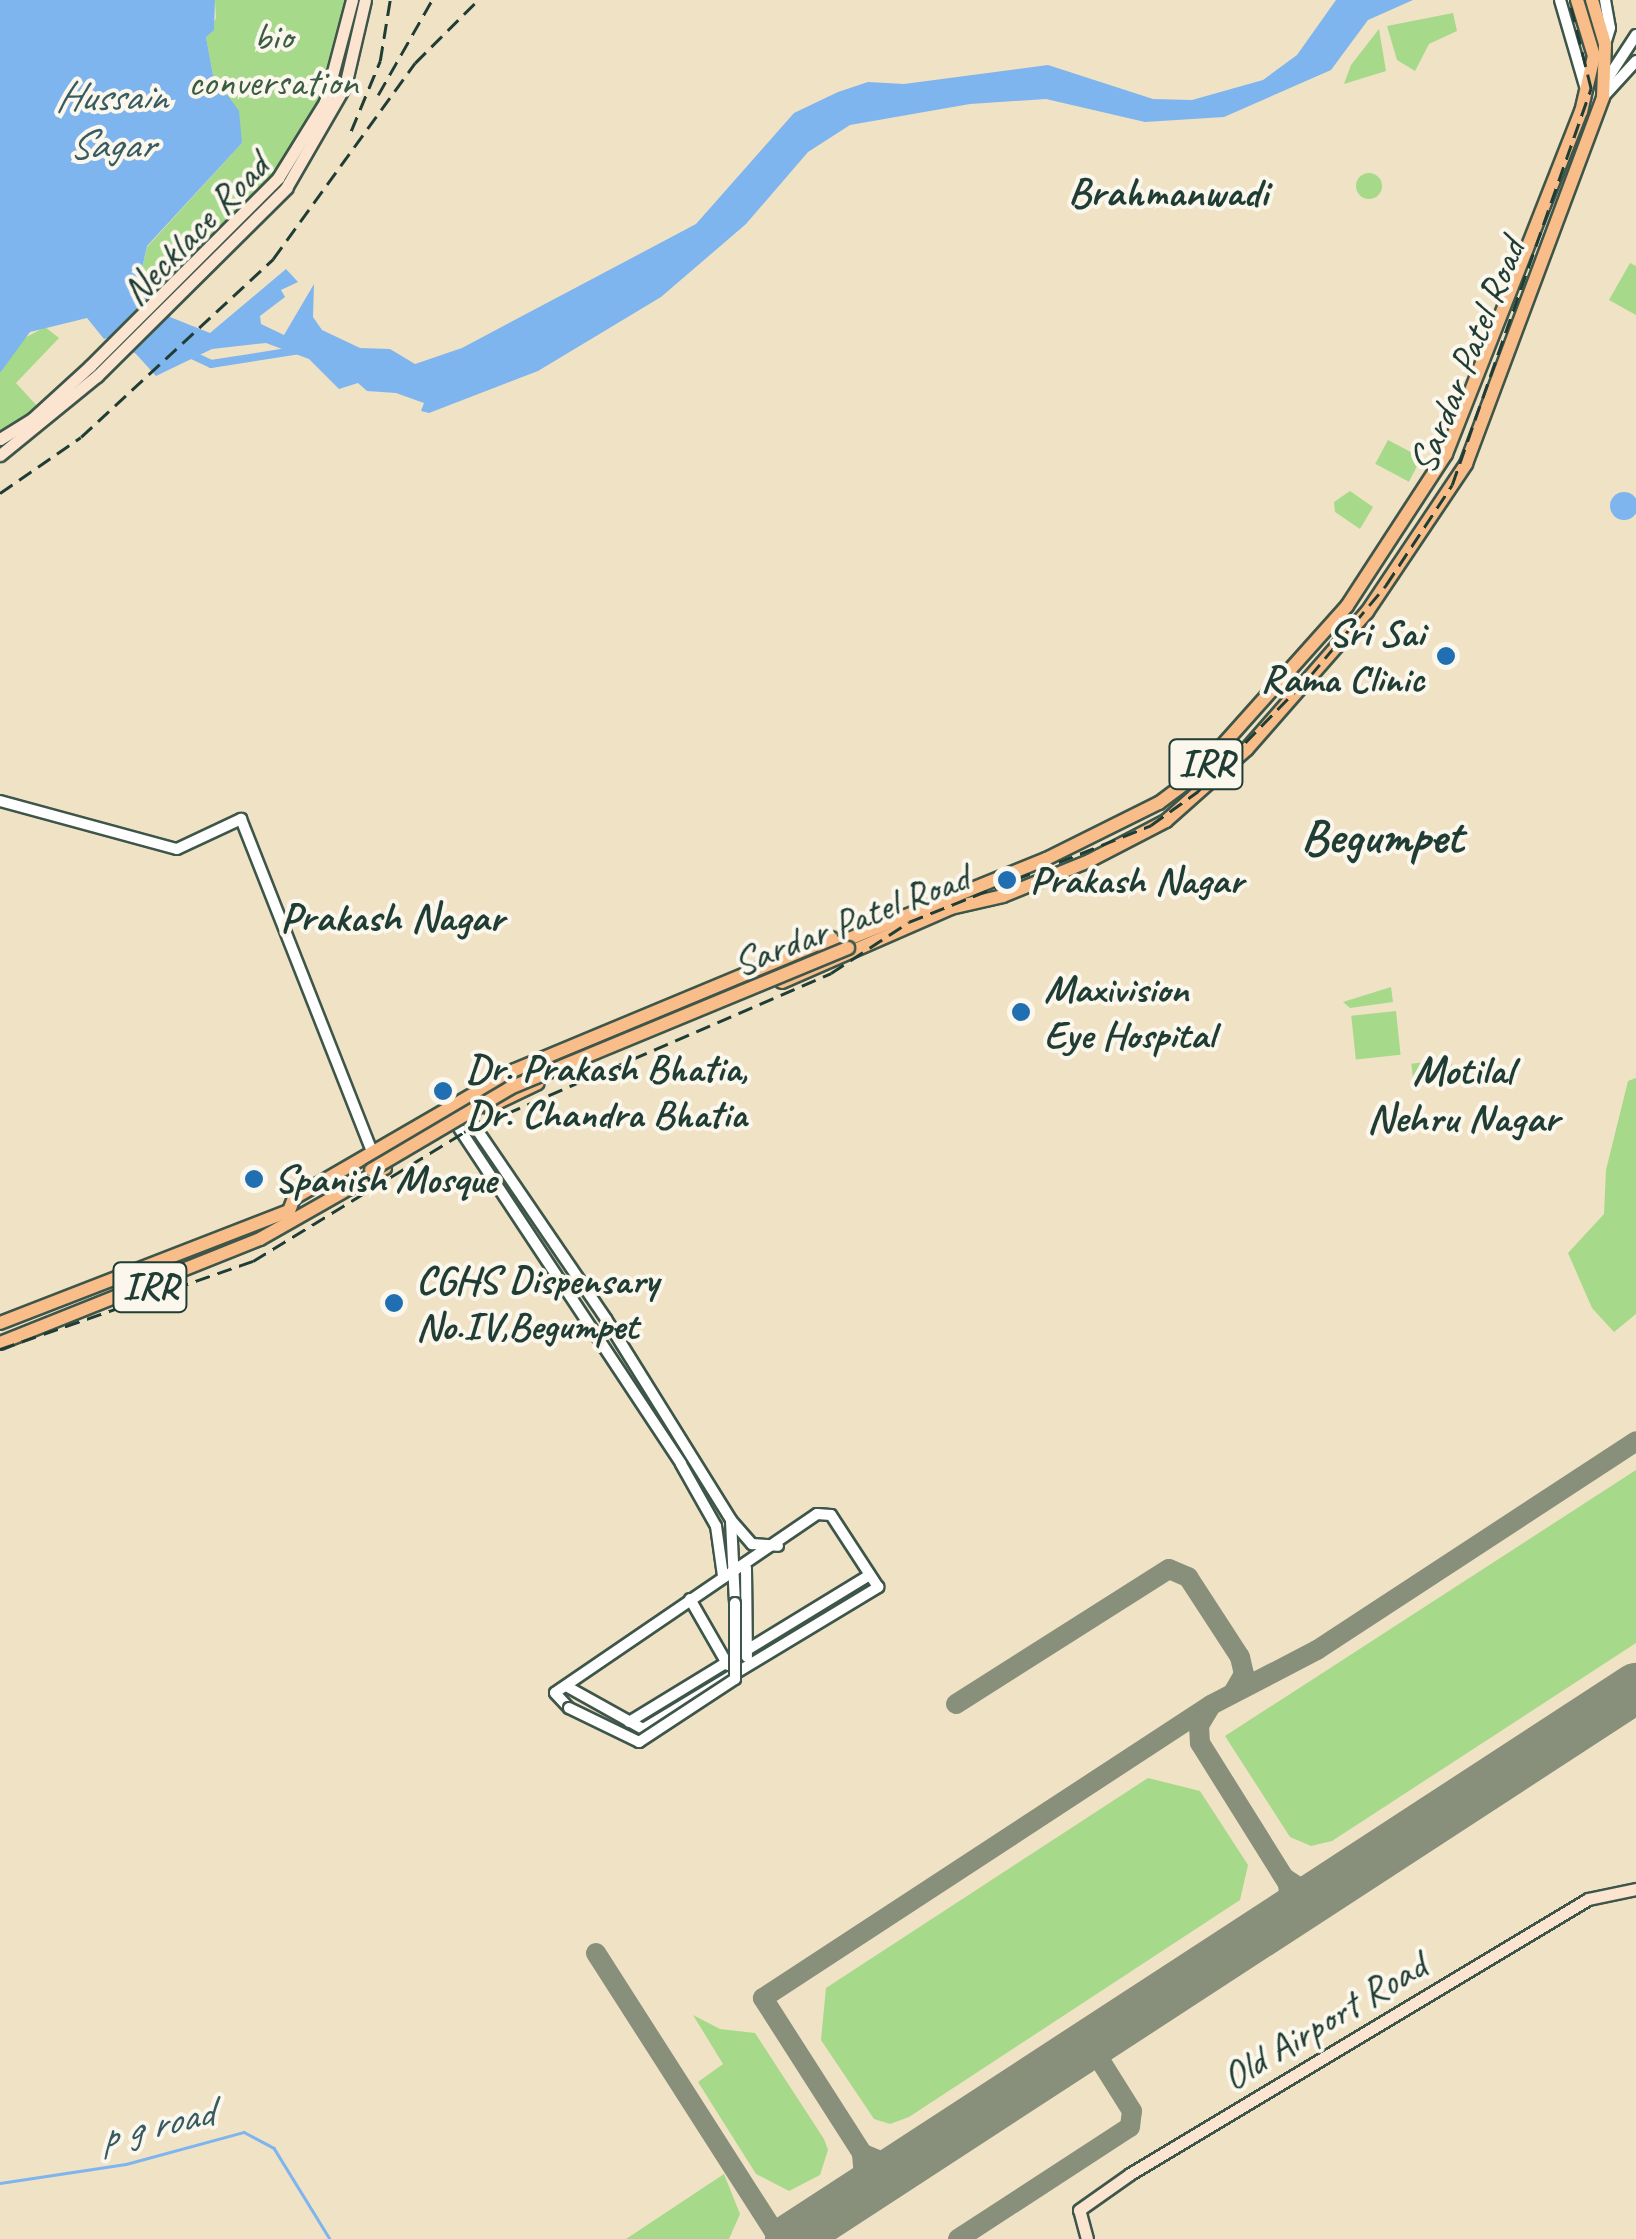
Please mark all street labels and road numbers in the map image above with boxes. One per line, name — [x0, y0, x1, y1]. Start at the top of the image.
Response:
street label: Necklace Road — [111, 143, 279, 315]
street label: Sardar Patel Road — [1398, 231, 1536, 481]
road number: IRR — [1166, 731, 1246, 797]
street label: Sardar Patel Road — [725, 853, 977, 987]
road number: IRR — [110, 1254, 190, 1320]
street label: Old Airport Road — [1214, 1942, 1434, 2100]

